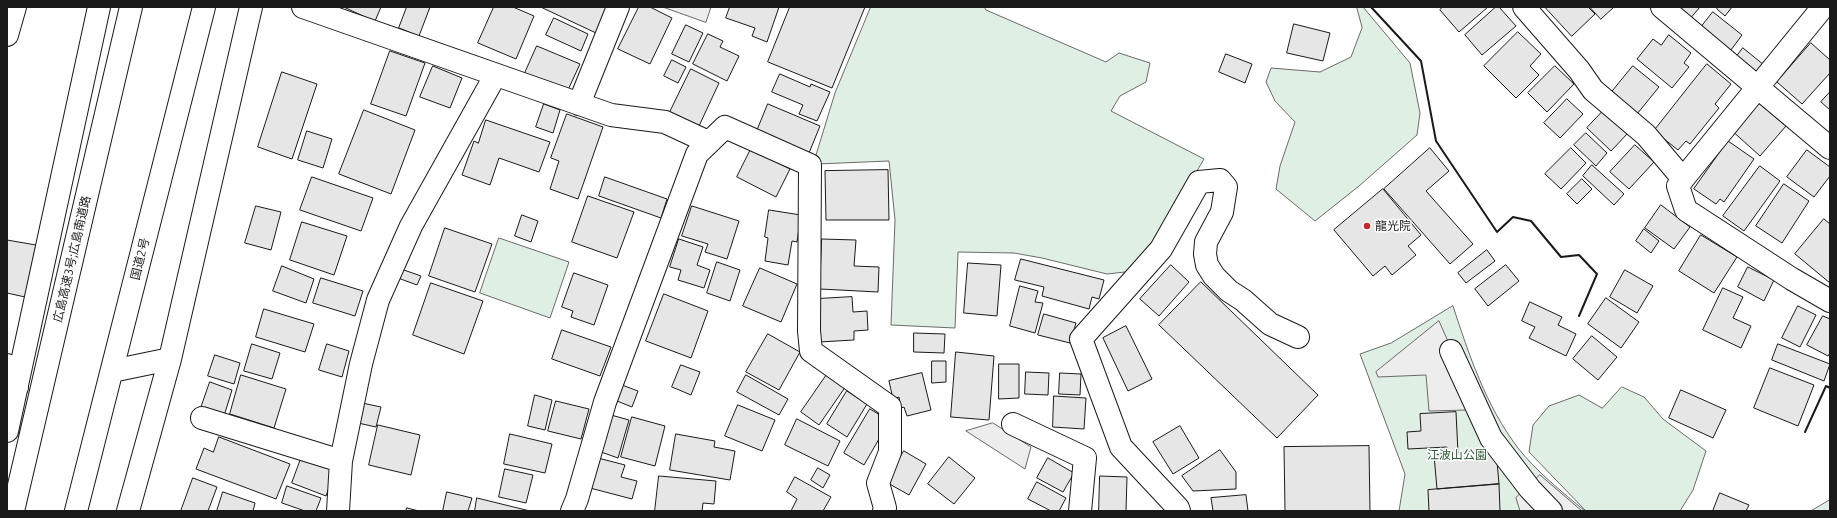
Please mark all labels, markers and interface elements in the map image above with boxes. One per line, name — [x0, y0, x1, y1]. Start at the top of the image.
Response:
street label: 広島高速3号;広島南道路 — [50, 194, 94, 324]
place label: 龍光院 — [1375, 219, 1411, 233]
marker: 龍光院 — [1362, 221, 1372, 231]
street label: 国道2号 — [128, 237, 152, 281]
park label: 江波山公園 — [1427, 448, 1487, 462]

